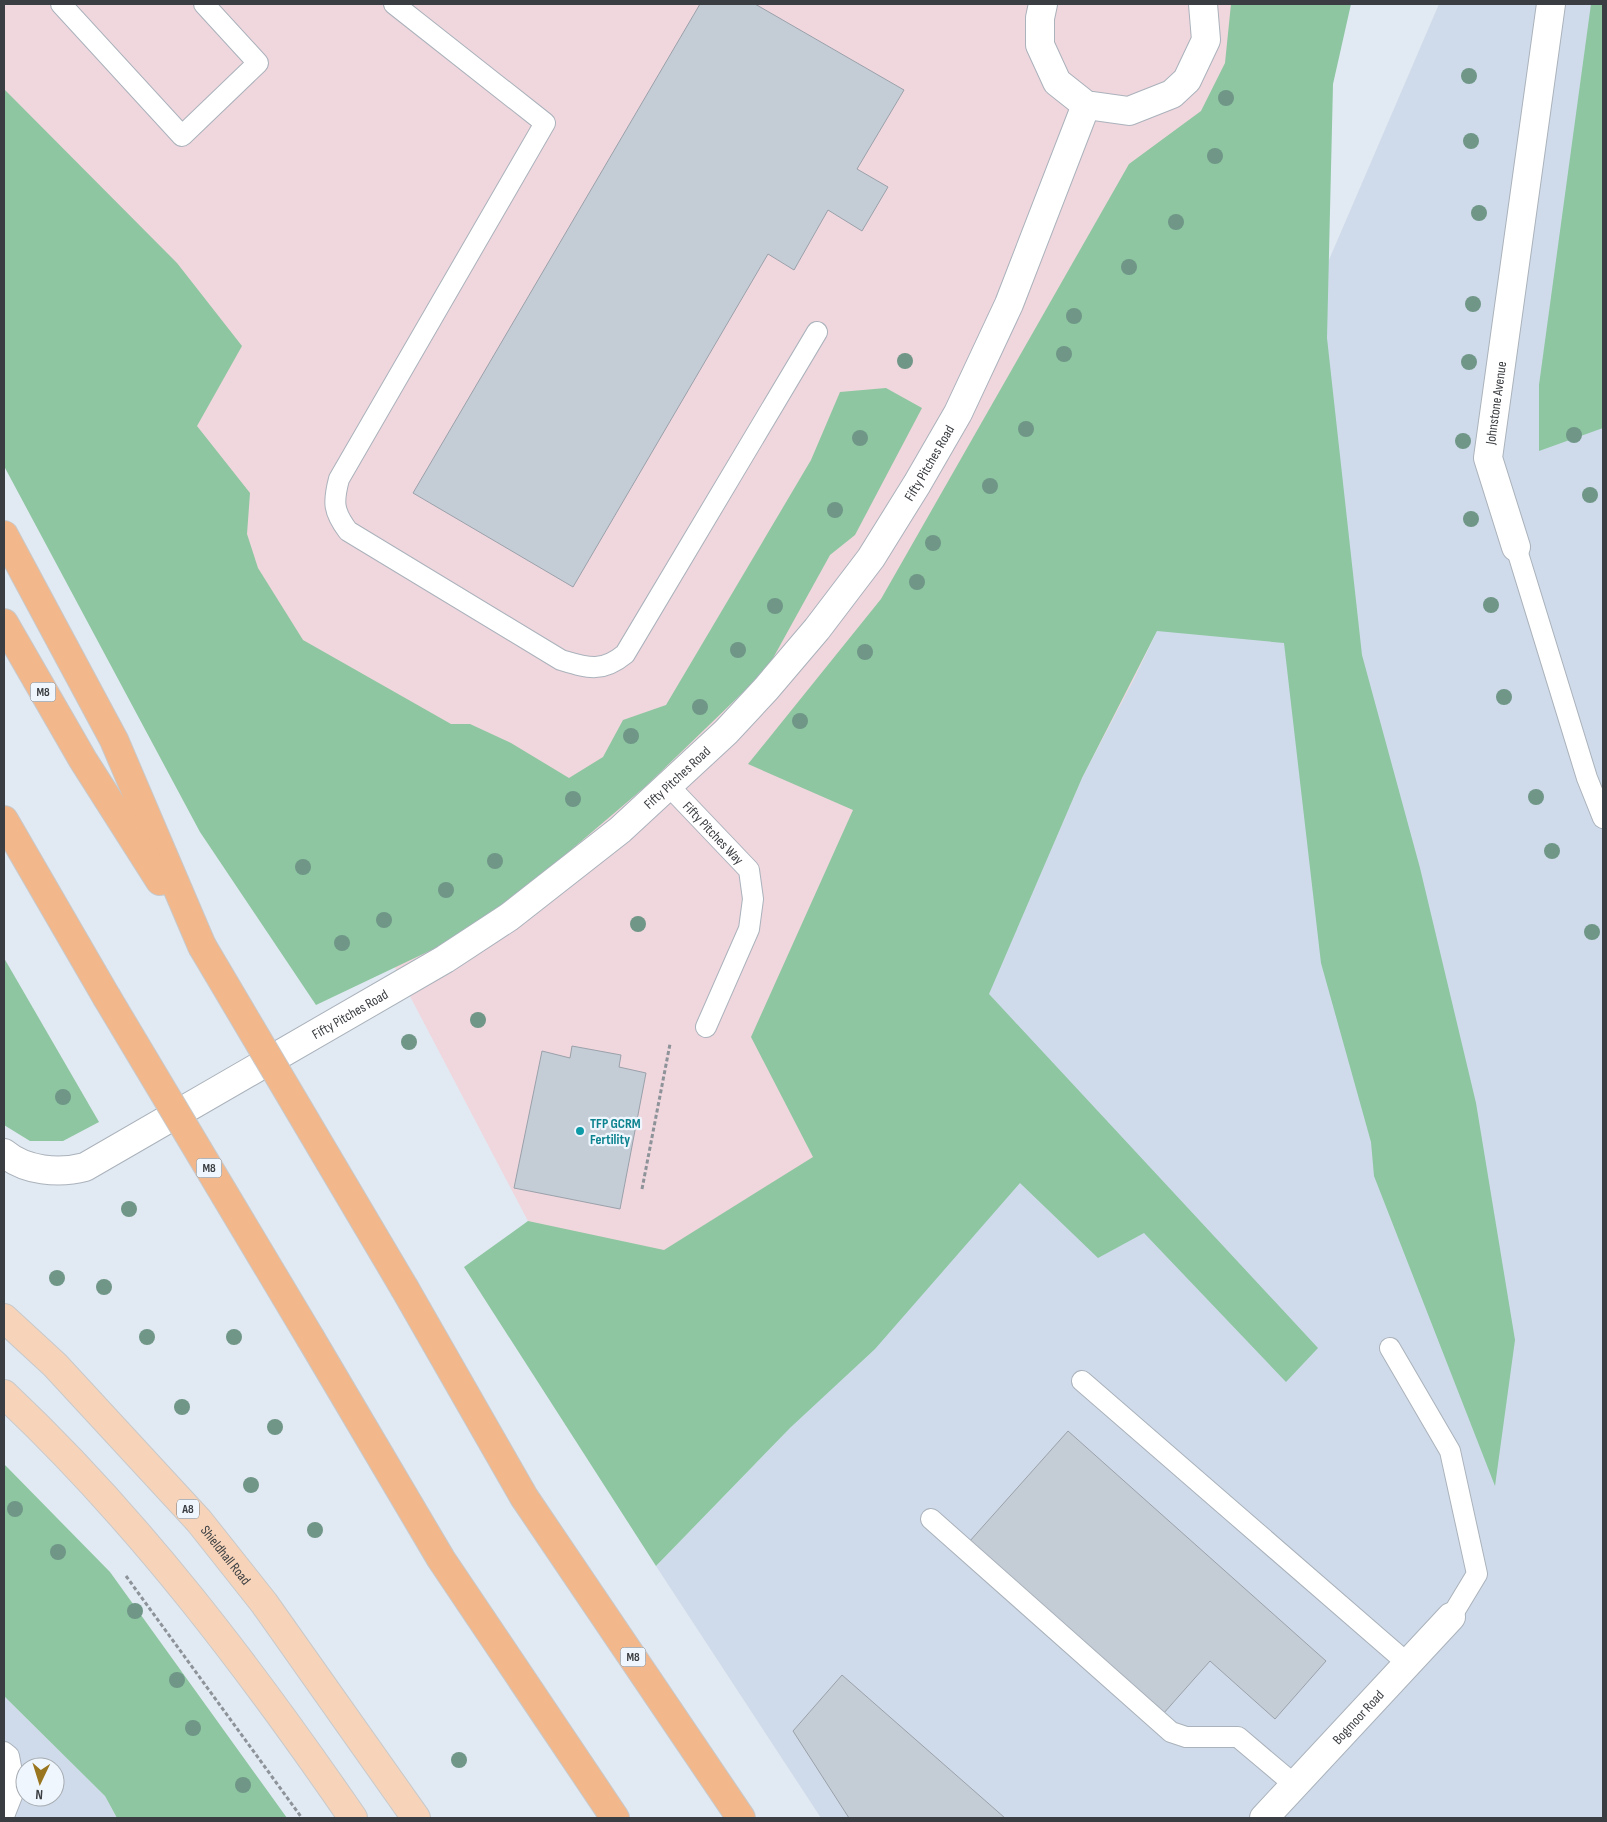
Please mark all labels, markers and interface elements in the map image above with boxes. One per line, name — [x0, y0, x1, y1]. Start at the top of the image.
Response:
street label: Johnstone Avenue — [1481, 360, 1510, 447]
street label: Fifty Pitches Road — [900, 422, 958, 504]
road number: M8 — [30, 682, 56, 702]
street label: Fifty Pitches Road — [640, 742, 714, 812]
street label: Fifty Pitches Way — [680, 798, 748, 868]
street label: Fifty Pitches Road — [309, 985, 391, 1043]
place label: TFP GCRM Fertility — [590, 1115, 641, 1148]
marker: TFP GCRM Fertility — [574, 1125, 586, 1137]
road number: M8 — [196, 1158, 222, 1178]
road number: A8 — [177, 1500, 199, 1518]
street label: Shieldhall Road — [197, 1522, 255, 1588]
road number: M8 — [620, 1648, 646, 1666]
street label: Bogmoor Road — [1329, 1686, 1387, 1748]
north arrow — [15, 1757, 65, 1807]
text: N — [35, 1786, 43, 1803]

